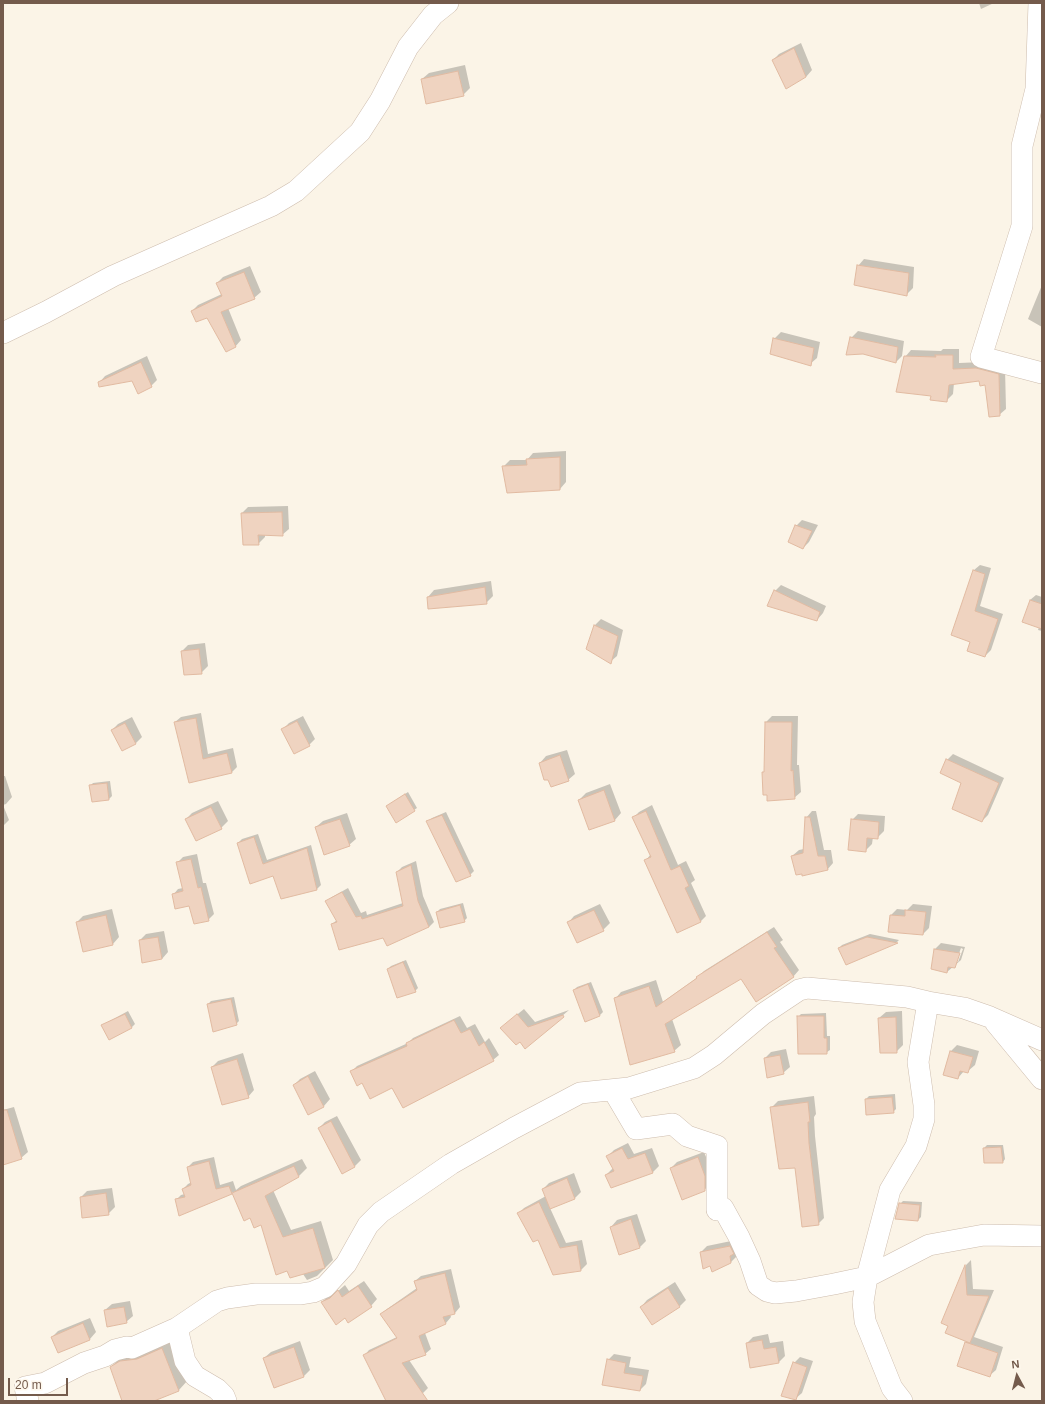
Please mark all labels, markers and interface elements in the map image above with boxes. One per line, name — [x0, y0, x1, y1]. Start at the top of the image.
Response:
north arrow — [997, 1356, 1037, 1396]
text: N — [1011, 1358, 1020, 1371]
scale bar — [10, 1370, 70, 1396]
text: 20 m — [15, 1378, 42, 1392]

